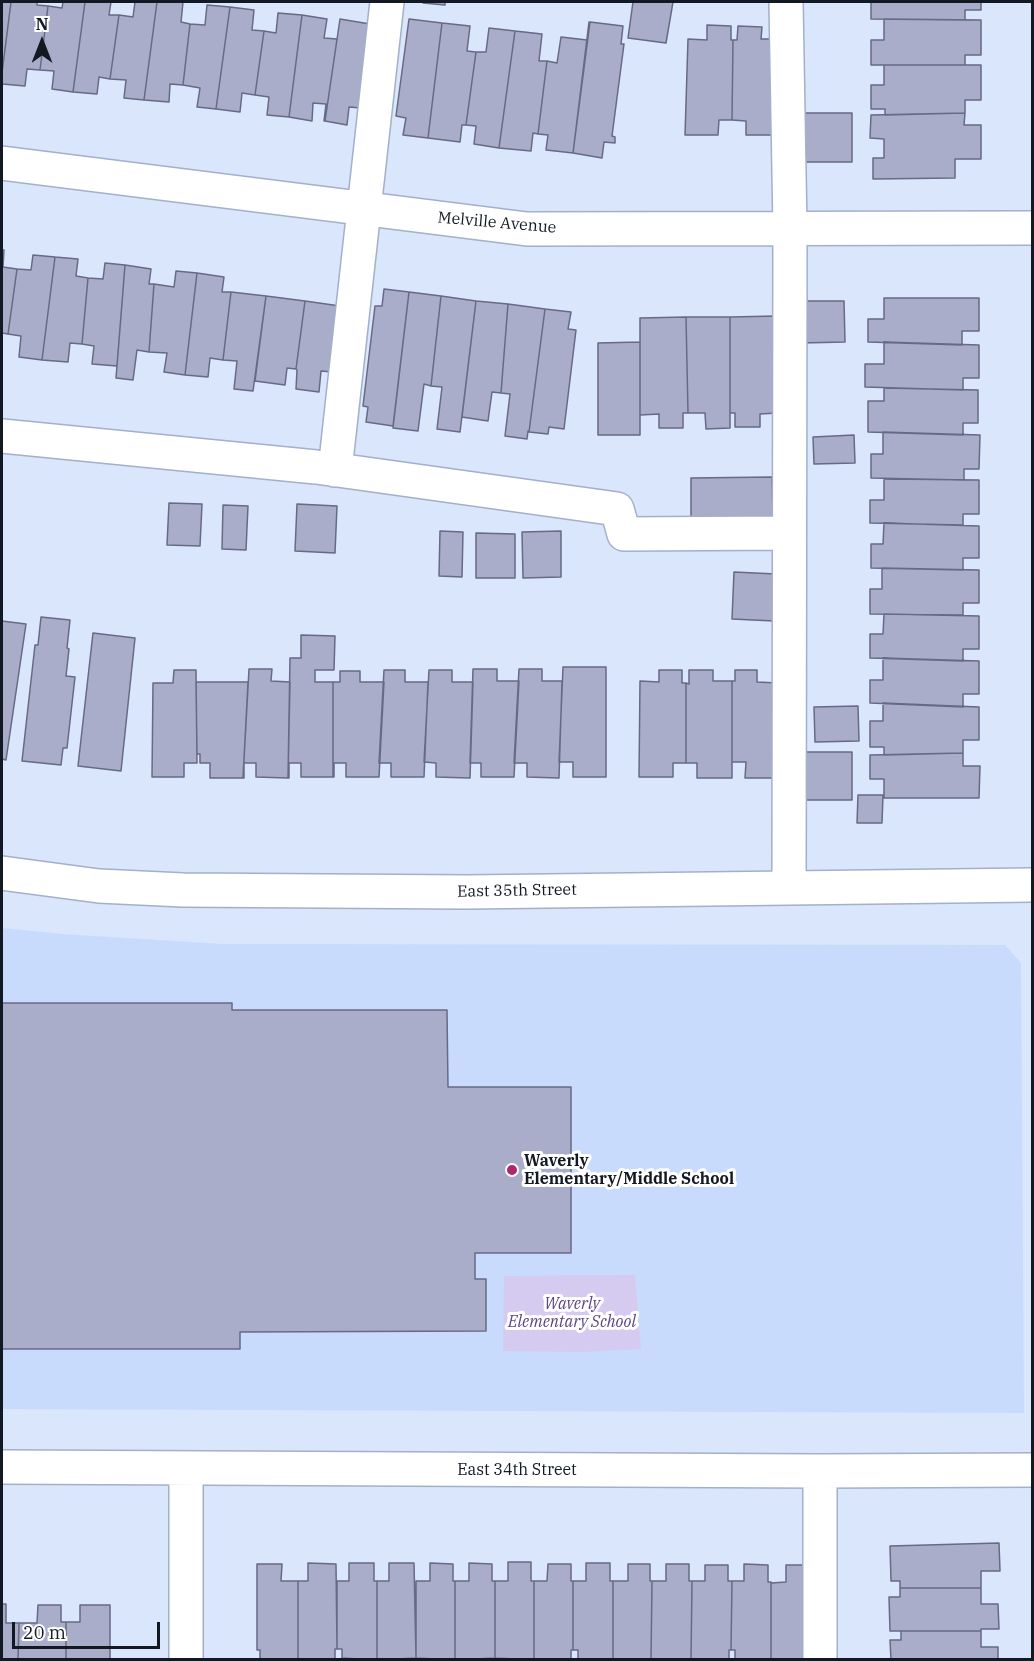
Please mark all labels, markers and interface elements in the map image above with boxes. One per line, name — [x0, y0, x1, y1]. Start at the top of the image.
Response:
north arrow — [12, 12, 72, 72]
text: N — [36, 14, 48, 34]
street label: Melville Avenue — [437, 208, 557, 238]
street label: East 35th Street — [457, 880, 577, 902]
place label: Waverly Elementary/Middle School — [524, 1151, 734, 1189]
marker: Waverly Elementary/Middle School — [505, 1163, 519, 1177]
park label: Waverly Elementary School — [508, 1294, 636, 1332]
street label: East 34th Street — [457, 1460, 577, 1480]
scale bar — [15, 1610, 164, 1648]
text: 20 m — [23, 1621, 66, 1644]

